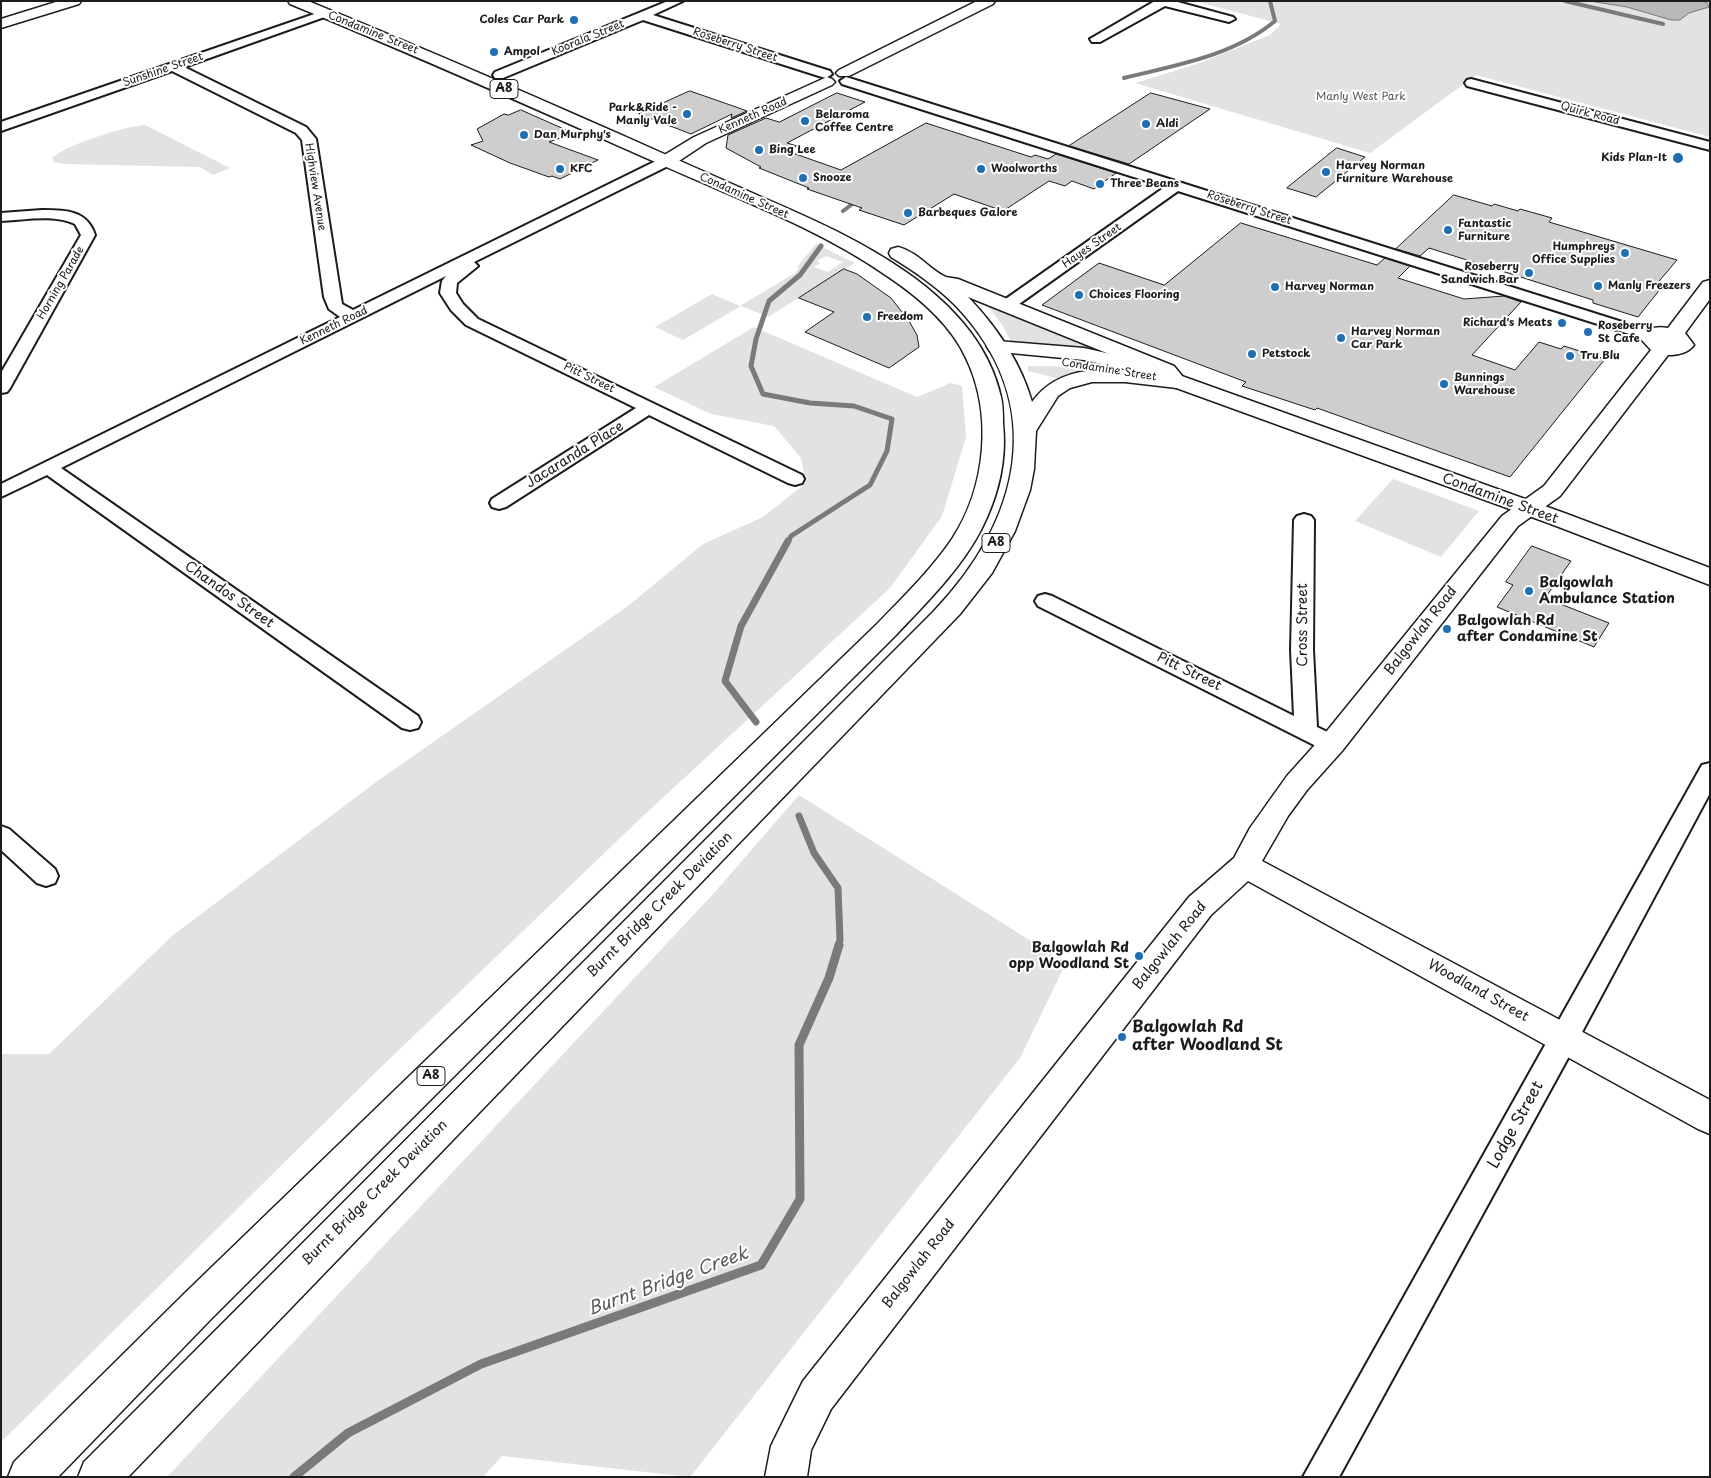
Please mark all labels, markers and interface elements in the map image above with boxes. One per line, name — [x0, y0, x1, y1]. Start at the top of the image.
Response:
street label: Condamine Street — [326, 9, 420, 57]
place label: Coles Car Park — [480, 13, 564, 27]
marker: Coles Car Park — [568, 14, 580, 26]
street label: Koorala Street — [550, 17, 626, 59]
street label: Roseberry Street — [691, 25, 779, 65]
place label: Ampol — [504, 45, 540, 59]
marker: Ampol — [488, 46, 500, 58]
street label: Sunshine Street — [121, 50, 205, 90]
road number: A8 — [490, 80, 518, 98]
park label: Manly West Park — [1316, 90, 1406, 104]
street label: Kenneth Road — [717, 95, 789, 137]
street label: Quirk Road — [1559, 100, 1621, 128]
place label: Park&Ride - Manly Vale — [609, 101, 677, 127]
marker: Park&Ride - Manly Vale — [681, 108, 693, 120]
place label: Belaroma Coffee Centre — [815, 108, 893, 134]
marker: Belaroma Coffee Centre — [799, 115, 811, 127]
place label: Aldi — [1156, 117, 1179, 131]
marker: Aldi — [1140, 118, 1152, 130]
place label: Dan Murphy's — [534, 128, 611, 142]
marker: Dan Murphy's — [518, 129, 530, 141]
street label: Highview Avenue — [302, 142, 328, 232]
place label: Bing Lee — [769, 143, 816, 157]
marker: Bing Lee — [753, 144, 765, 156]
place label: Kids Plan-It — [1601, 151, 1667, 165]
marker: Kids Plan-It — [1671, 151, 1685, 165]
place label: Harvey Norman Furniture Warehouse — [1336, 159, 1453, 185]
place label: KFC — [570, 162, 592, 176]
place label: Woolworths — [991, 162, 1057, 176]
marker: KFC — [554, 163, 566, 175]
marker: Woolworths — [975, 163, 987, 175]
marker: Harvey Norman Furniture Warehouse — [1320, 166, 1332, 178]
street label: Condamine Street — [697, 170, 791, 222]
place label: Snooze — [813, 171, 851, 185]
marker: Snooze — [797, 172, 809, 184]
place label: Three Beans — [1110, 177, 1179, 191]
marker: Three Beans — [1094, 178, 1106, 190]
street label: Roseberry Street — [1205, 188, 1293, 228]
place label: Barbeques Galore — [918, 206, 1018, 220]
marker: Barbeques Galore — [902, 207, 914, 219]
place label: Fantastic Furniture — [1458, 217, 1511, 243]
street label: Hayes Street — [1060, 221, 1124, 271]
marker: Fantastic Furniture — [1442, 224, 1454, 236]
place label: Humphreys Office Supplies — [1532, 240, 1615, 266]
street label: Horning Parade — [35, 244, 87, 322]
marker: Humphreys Office Supplies — [1619, 247, 1631, 259]
place label: Roseberry Sandwich Bar — [1441, 260, 1519, 286]
marker: Roseberry Sandwich Bar — [1523, 267, 1535, 279]
place label: Manly Freezers — [1608, 279, 1691, 293]
place label: Harvey Norman — [1285, 280, 1374, 294]
marker: Manly Freezers — [1592, 280, 1604, 292]
marker: Harvey Norman — [1269, 281, 1281, 293]
place label: Choices Flooring — [1089, 288, 1179, 302]
marker: Choices Flooring — [1073, 289, 1085, 301]
street label: Kenneth Road — [298, 304, 370, 348]
place label: Freedom — [877, 310, 923, 324]
marker: Freedom — [861, 311, 873, 323]
place label: Richard's Meats — [1463, 316, 1552, 330]
marker: Richard's Meats — [1556, 317, 1568, 329]
place label: Roseberry St Cafe — [1598, 319, 1652, 345]
place label: Harvey Norman Car Park — [1351, 325, 1440, 351]
marker: Roseberry St Cafe — [1582, 326, 1594, 338]
marker: Harvey Norman Car Park — [1335, 332, 1347, 344]
place label: Petstock — [1262, 347, 1310, 361]
marker: Petstock — [1246, 348, 1258, 360]
place label: Tru Blu — [1580, 349, 1620, 363]
marker: Tru Blu — [1564, 350, 1576, 362]
street label: Condamine Street — [1060, 356, 1158, 384]
street label: Pitt Street — [561, 360, 617, 396]
place label: Bunnings Warehouse — [1454, 371, 1515, 397]
marker: Bunnings Warehouse — [1438, 378, 1450, 390]
street label: Jacaranda Place — [523, 418, 627, 492]
street label: Condamine Street — [1440, 470, 1560, 528]
road number: A8 — [982, 534, 1010, 552]
street label: Chandos Street — [181, 558, 277, 632]
place label: Balgowlah Ambulance Station — [1539, 575, 1675, 608]
street label: Cross Street — [1295, 583, 1311, 667]
street label: Balgowlah Road — [1381, 583, 1461, 679]
marker: Balgowlah Ambulance Station — [1523, 585, 1535, 597]
place label: Balgowlah Rd after Condamine St — [1457, 613, 1598, 646]
marker: Balgowlah Rd after Condamine St — [1441, 623, 1453, 635]
street label: Pitt Street — [1154, 649, 1224, 695]
street label: Burnt Bridge Creek Deviation — [584, 829, 736, 981]
street label: Balgowlah Road — [1129, 899, 1211, 993]
place label: Balgowlah Rd opp Woodland St — [1009, 940, 1129, 972]
marker: Balgowlah Rd opp Woodland St — [1133, 950, 1145, 962]
street label: Woodland Street — [1425, 956, 1531, 1026]
place label: Balgowlah Rd after Woodland St — [1132, 1018, 1283, 1056]
marker: Balgowlah Rd after Woodland St — [1116, 1031, 1128, 1043]
road number: A8 — [417, 1066, 445, 1086]
street label: Lodge Street — [1484, 1078, 1548, 1172]
street label: Burnt Bridge Creek Deviation — [299, 1117, 451, 1269]
street label: Balgowlah Road — [879, 1216, 959, 1312]
water label: Burnt Bridge Creek — [585, 1243, 751, 1321]

